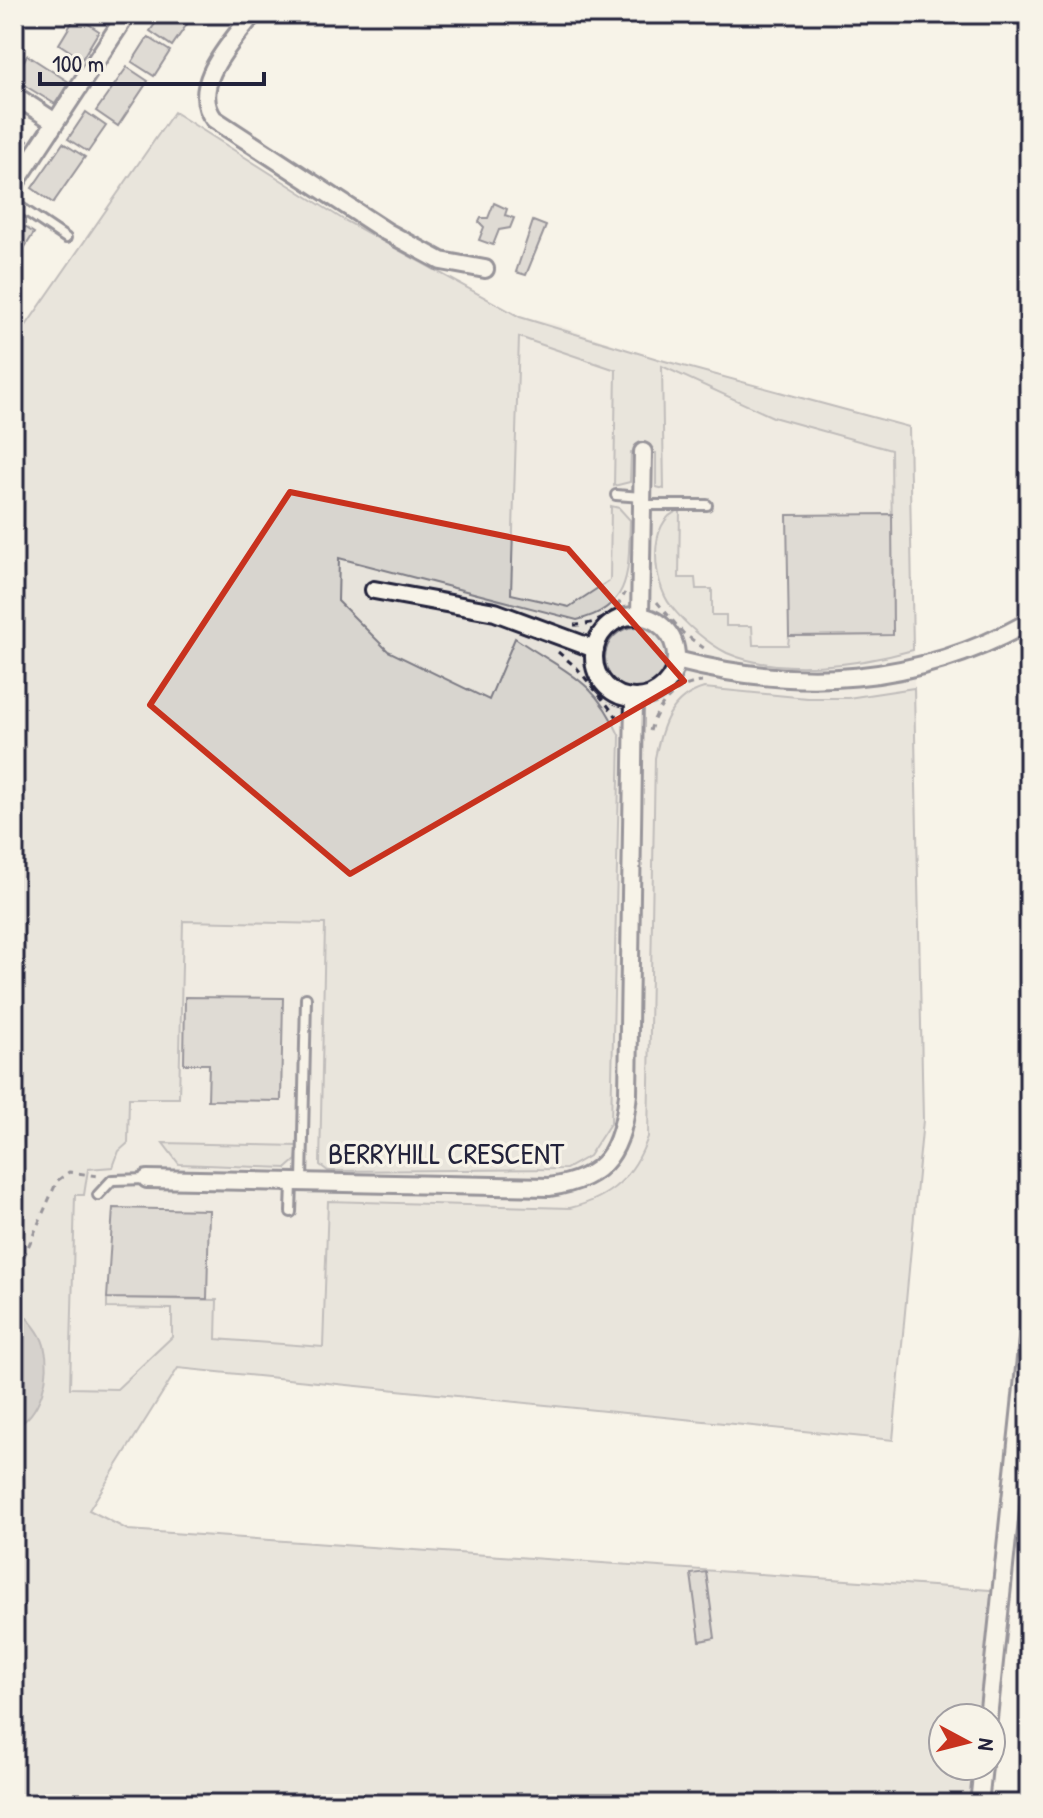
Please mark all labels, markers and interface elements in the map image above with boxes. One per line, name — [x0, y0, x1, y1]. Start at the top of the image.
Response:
scale bar — [40, 36, 264, 86]
text: 100 m — [52, 47, 104, 79]
street label: BERRYHILL CRESCENT — [328, 1133, 565, 1173]
north arrow — [927, 1702, 1007, 1782]
text: N — [971, 1737, 1002, 1752]

